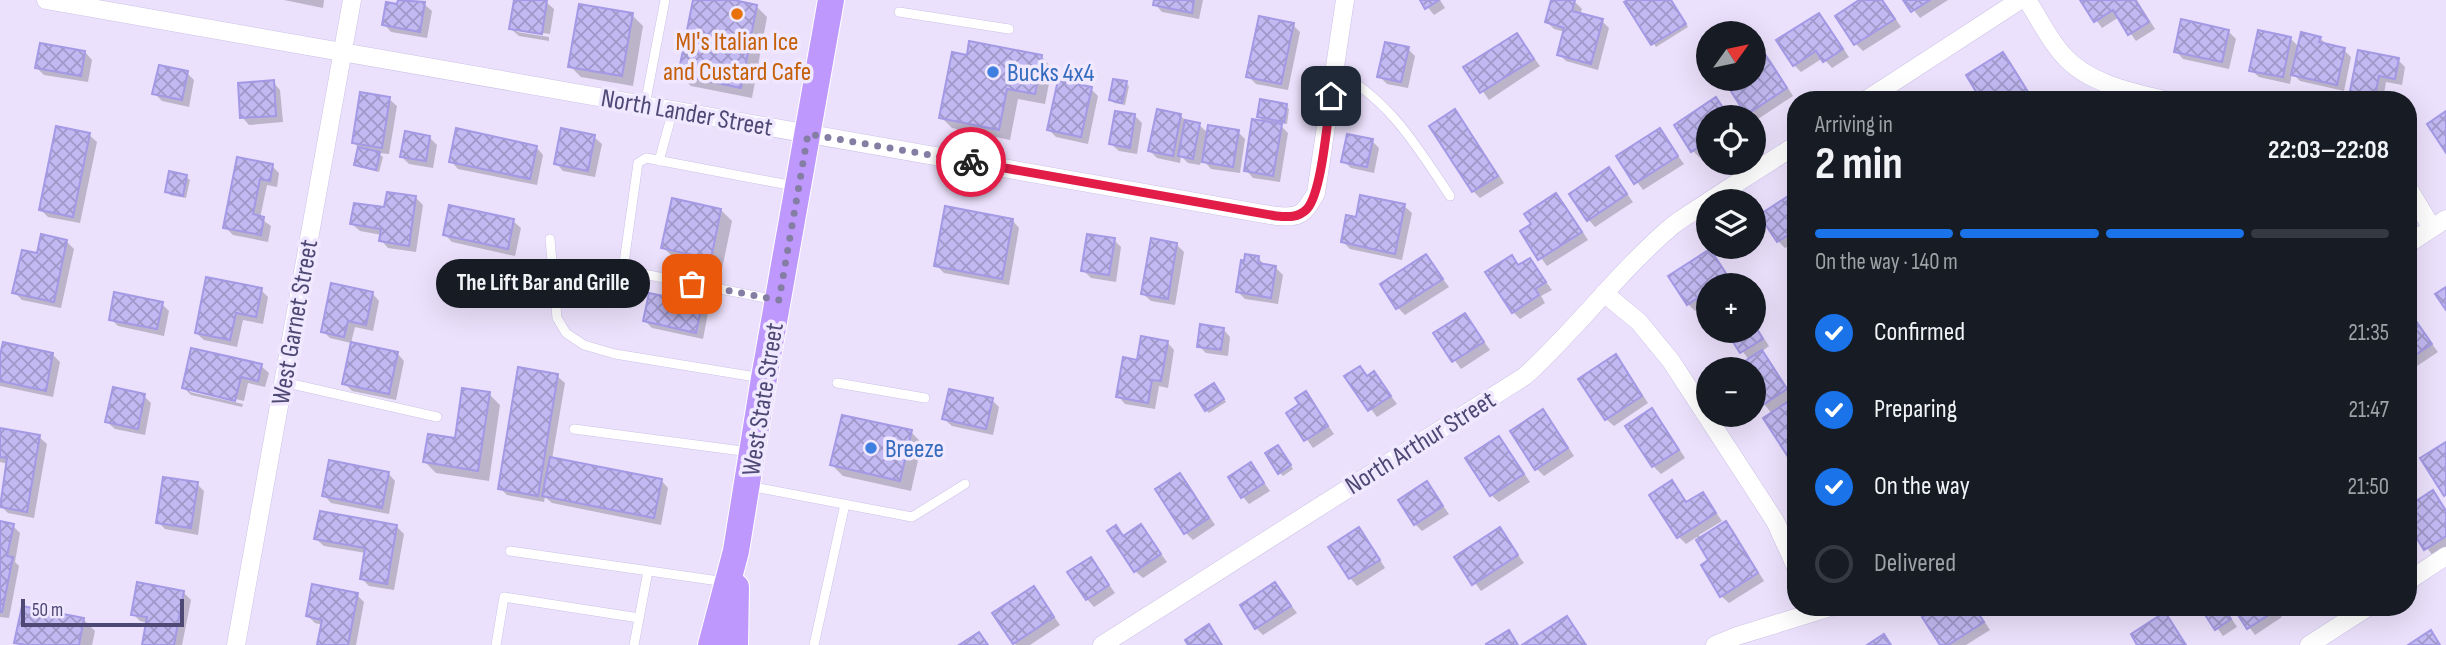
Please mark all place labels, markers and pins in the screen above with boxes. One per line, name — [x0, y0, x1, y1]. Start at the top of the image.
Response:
marker: MJ's Italian Ice and Custard Cafe — [729, 6, 745, 22]
place label: MJ's Italian Ice and Custard Cafe — [663, 27, 811, 88]
place label: Bucks 4x4 — [1007, 58, 1094, 89]
marker: Bucks 4x4 — [985, 64, 1001, 80]
pin — [1301, 66, 1361, 126]
pin — [662, 254, 722, 314]
callout: The Lift Bar and Grille — [436, 260, 650, 308]
place label: Breeze — [885, 434, 944, 465]
marker: Breeze — [863, 440, 879, 456]

